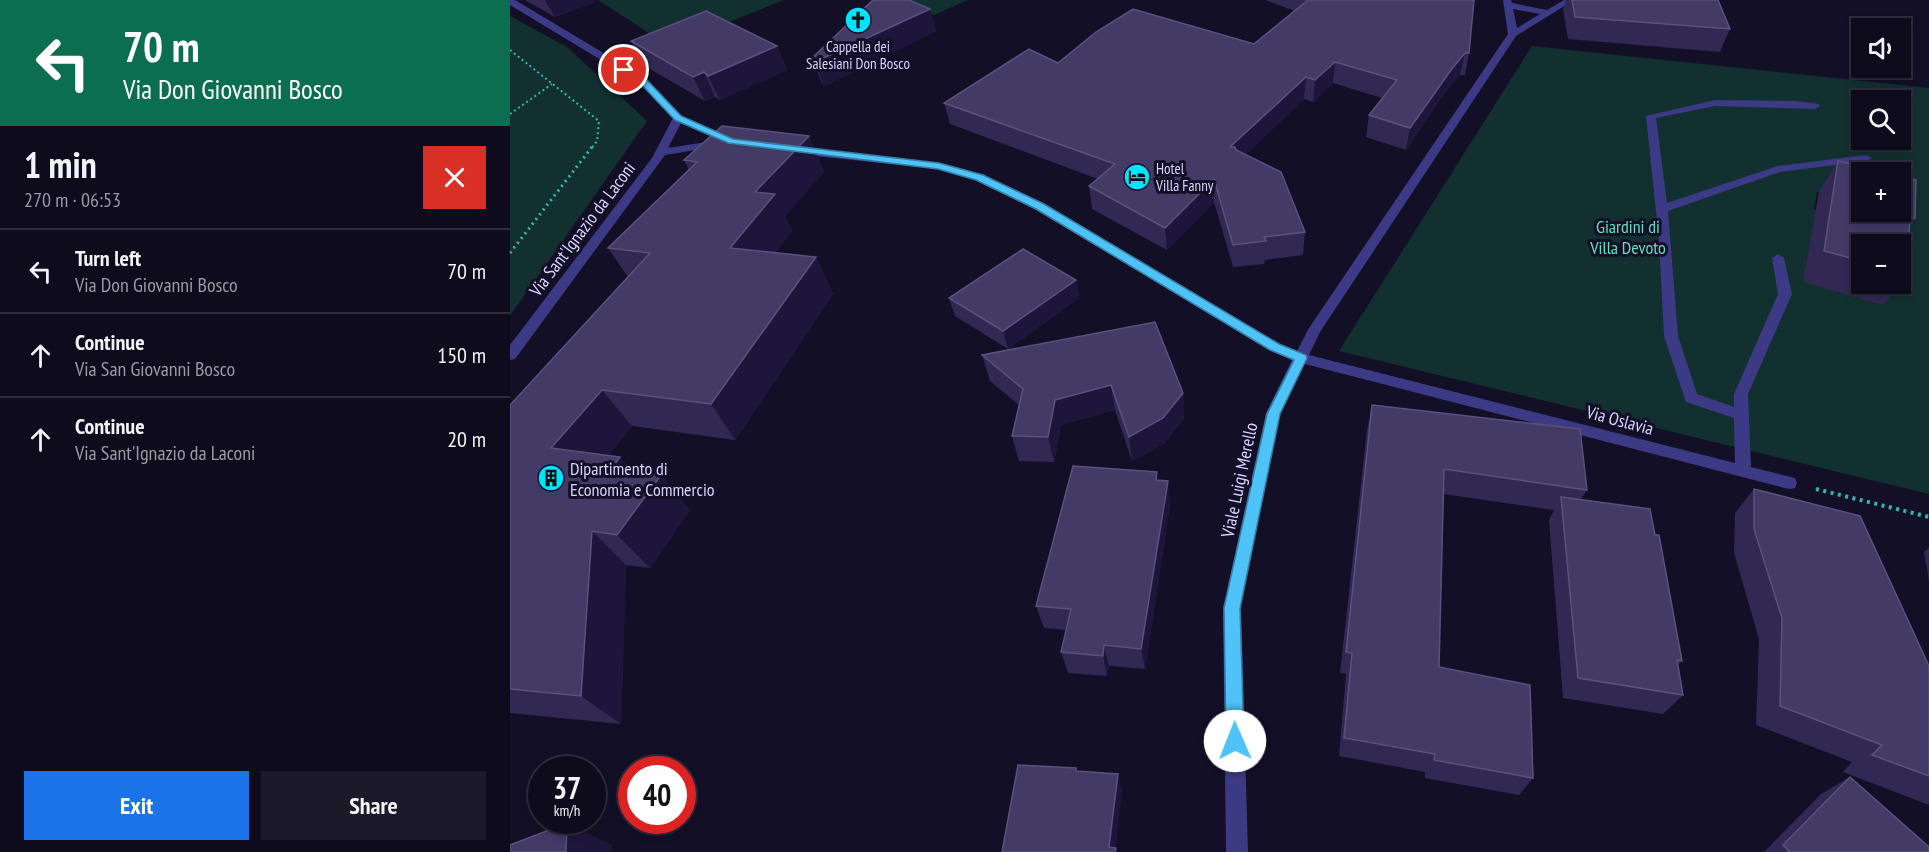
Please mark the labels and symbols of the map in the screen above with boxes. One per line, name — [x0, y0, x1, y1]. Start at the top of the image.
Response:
church icon: Cappella dei Salesiani Don Bosco — [843, 5, 873, 35]
place label: Cappella dei Salesiani Don Bosco — [806, 37, 910, 73]
pin — [598, 44, 649, 95]
street label: Via Sant'Ignazio da Laconi — [523, 157, 640, 302]
place label: Hotel Villa Fanny — [1155, 159, 1214, 195]
hotel icon: Hotel Villa Fanny — [1122, 162, 1152, 192]
park label: Giardini di Villa Devoto — [1589, 215, 1666, 259]
street label: Via Oslavia — [1583, 400, 1656, 440]
street label: Viale Luigi Merello — [1215, 420, 1262, 540]
place label: Dipartimento di Economia e Commercio — [570, 457, 715, 501]
building icon: Dipartimento di Economia e Commercio — [536, 463, 566, 493]
position arrow — [1203, 709, 1267, 773]
speed limit sign: 40 — [618, 756, 696, 834]

